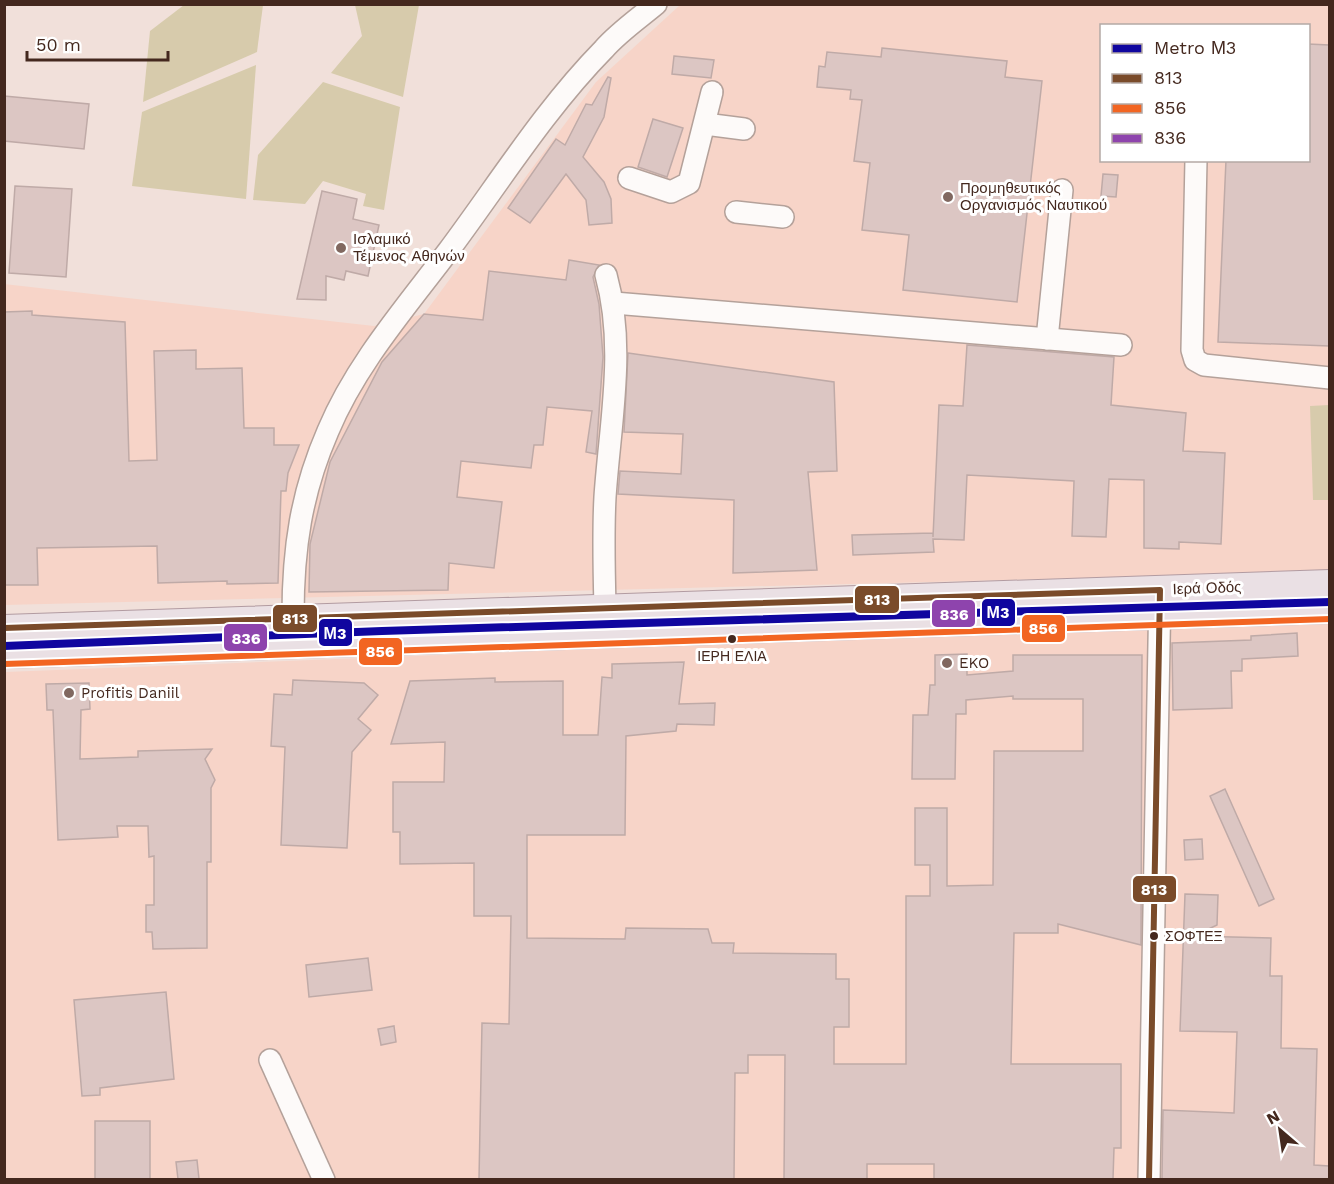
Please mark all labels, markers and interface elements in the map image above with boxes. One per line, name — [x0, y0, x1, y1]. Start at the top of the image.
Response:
scale bar — [27, 24, 168, 62]
legend — [1100, 24, 1310, 162]
text: 50 m — [36, 34, 81, 55]
text: Metro Μ3 — [1154, 37, 1236, 58]
text: 813 — [1154, 67, 1183, 88]
text: 856 — [1154, 97, 1187, 118]
text: 836 — [1154, 127, 1186, 148]
place label: Προμηθευτικός Οργανισμός Ναυτικού — [960, 179, 1107, 214]
marker: Προμηθευτικός Οργανισμός Ναυτικού — [941, 190, 955, 204]
place label: Ισλαμικό Τέμενος Αθηνών — [353, 230, 465, 265]
marker: Ισλαμικό Τέμενος Αθηνών — [334, 241, 348, 255]
street label: Ιερά Οδός — [1172, 578, 1242, 598]
line badge: 813 — [854, 585, 900, 614]
text: 813 — [864, 590, 890, 609]
line badge: Μ3 — [981, 598, 1016, 627]
line badge: 836 — [931, 599, 976, 628]
text: Μ3 — [987, 603, 1009, 622]
line badge: 813 — [272, 604, 318, 633]
text: 836 — [939, 605, 969, 624]
text: 813 — [282, 609, 308, 628]
line badge: 856 — [1021, 614, 1066, 643]
line badge: Μ3 — [318, 618, 353, 647]
text: 856 — [1028, 619, 1058, 638]
line badge: 836 — [223, 623, 268, 652]
text: Μ3 — [324, 624, 346, 643]
text: 836 — [231, 629, 261, 648]
marker: ΙΕΡΗ ΕΛΙΑ — [726, 633, 738, 645]
line badge: 856 — [358, 637, 403, 666]
text: 856 — [365, 642, 395, 661]
place label: ΙΕΡΗ ΕΛΙΑ — [697, 648, 767, 664]
place label: EKO — [959, 654, 989, 672]
marker: EKO — [940, 656, 954, 670]
place label: Profitis Daniil — [81, 684, 180, 702]
marker: Profitis Daniil — [62, 686, 76, 700]
line badge: 813 — [1132, 875, 1177, 903]
text: 813 — [1141, 880, 1167, 899]
place label: ΣΟΦΤΕΞ — [1165, 928, 1223, 944]
marker: ΣΟΦΤΕΞ — [1148, 930, 1160, 942]
north arrow — [1250, 1100, 1310, 1160]
text: N — [1263, 1106, 1283, 1129]

